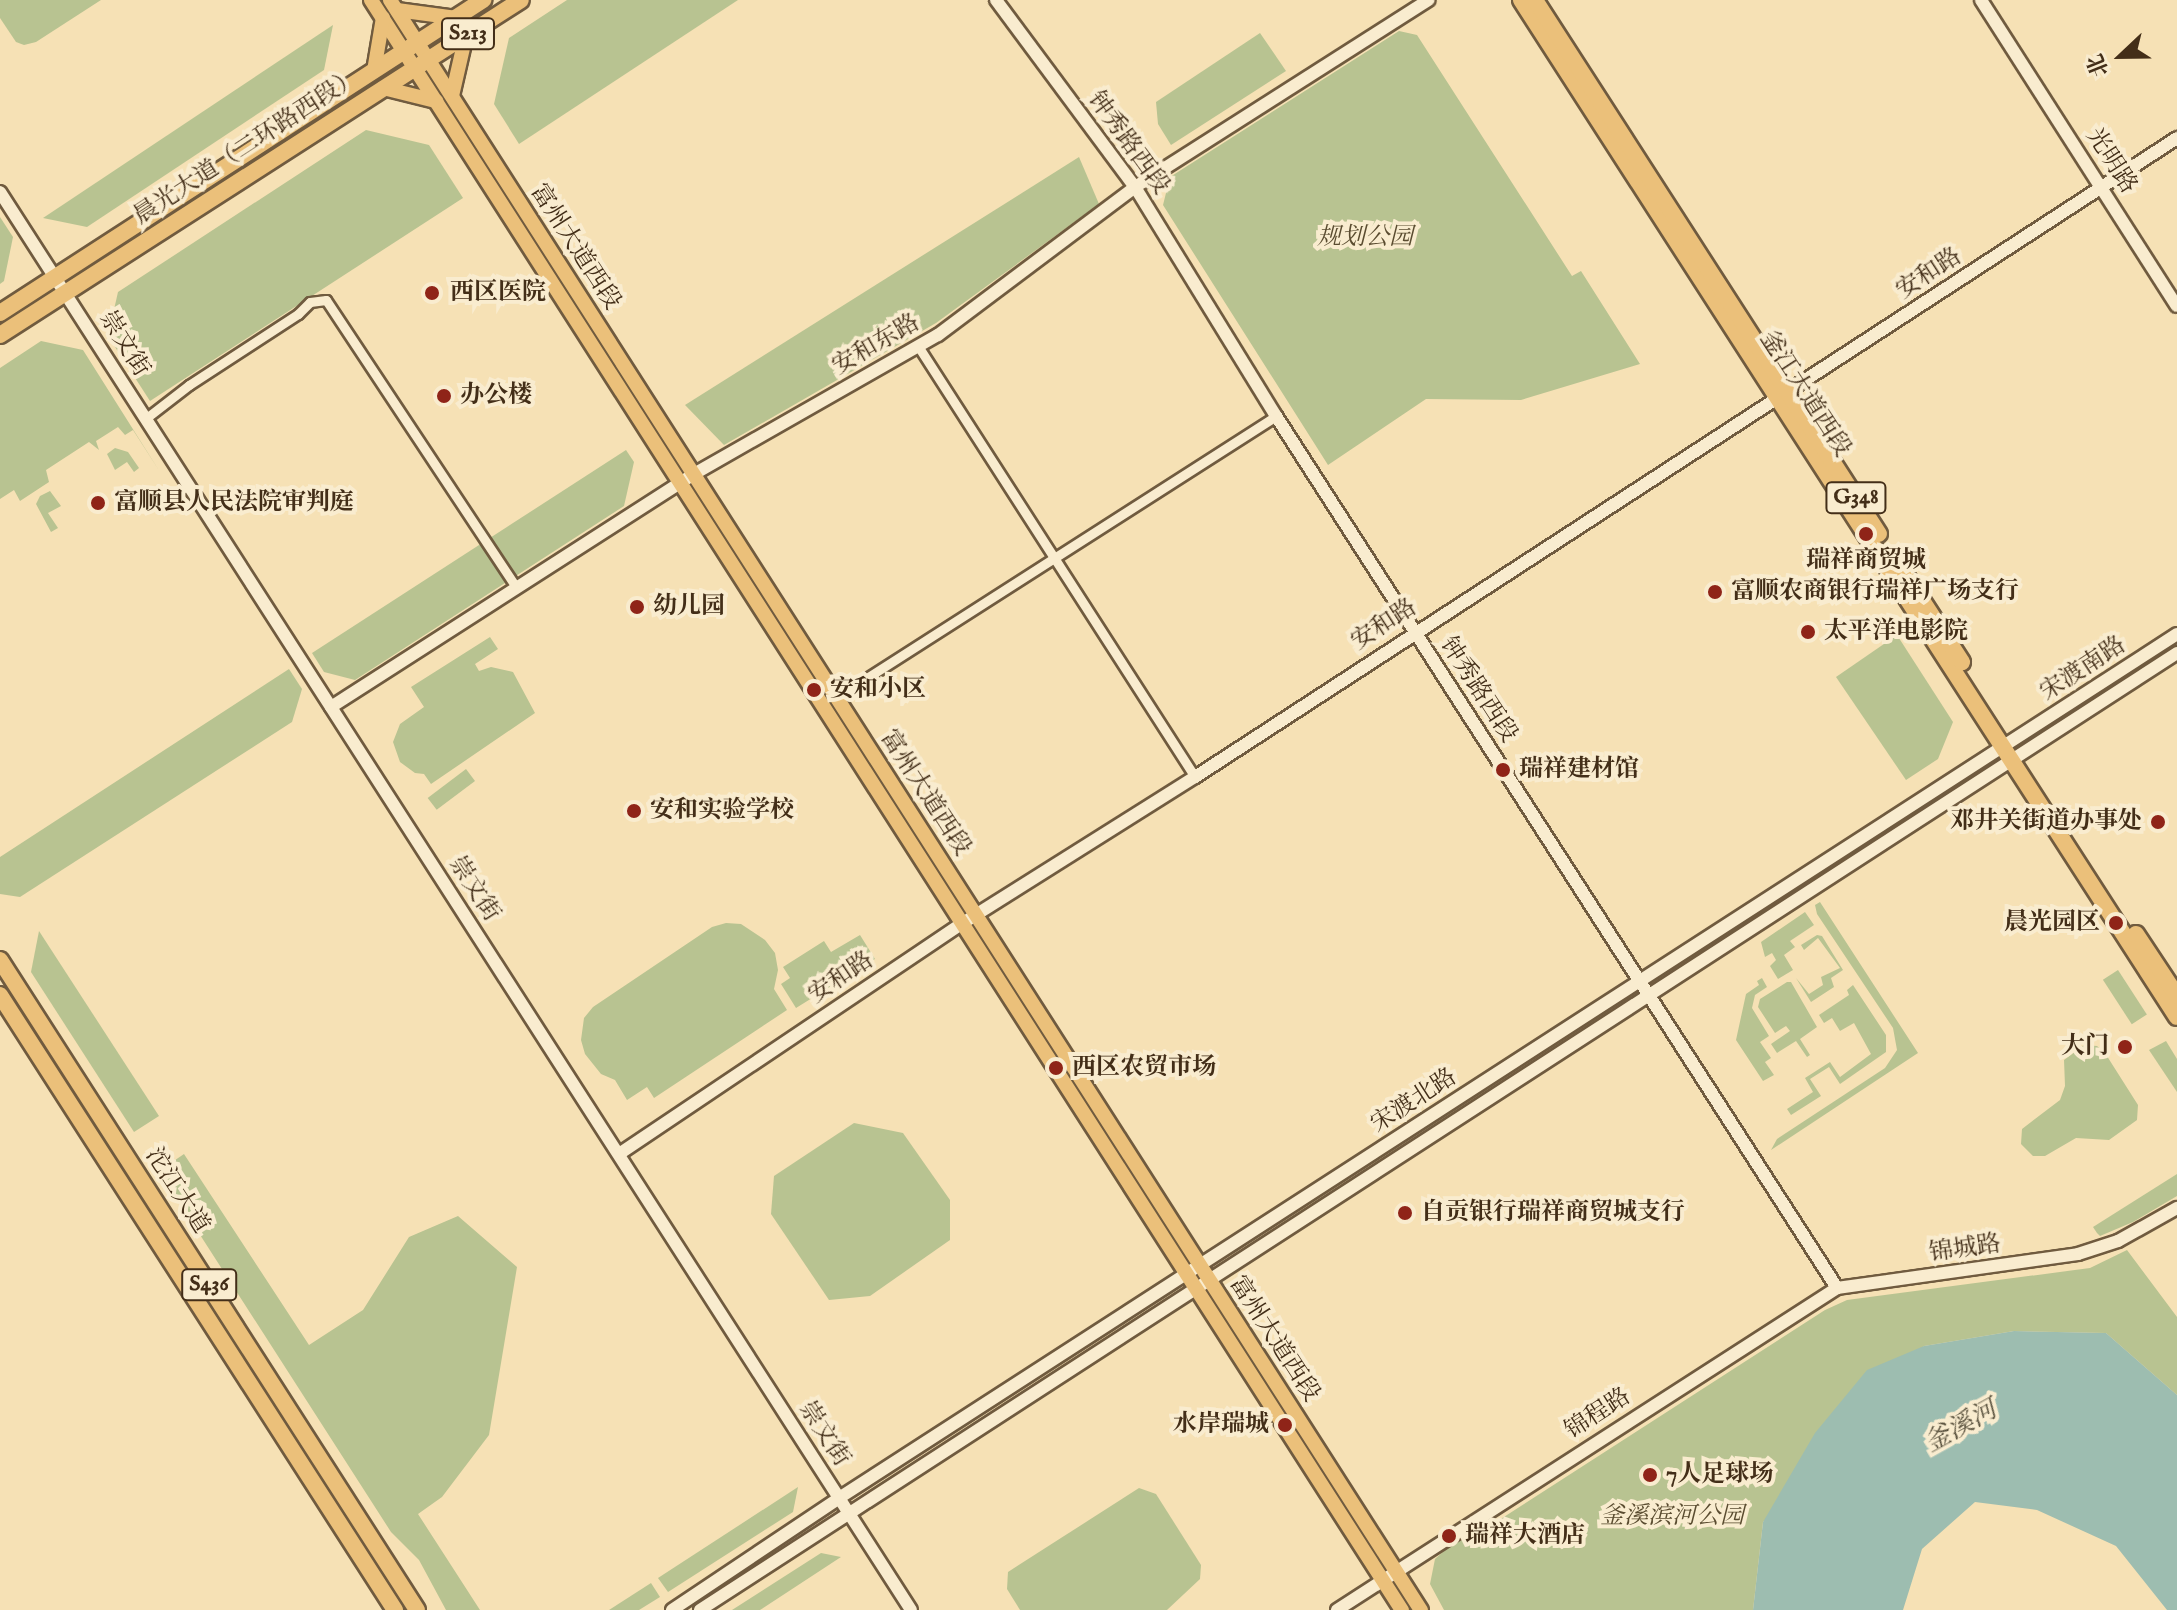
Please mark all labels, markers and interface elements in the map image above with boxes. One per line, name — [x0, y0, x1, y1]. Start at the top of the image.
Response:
road number: S213 — [440, 16, 496, 52]
north arrow — [2081, 16, 2161, 96]
text: 北 — [2082, 50, 2116, 80]
street label: 晨光大道（二环路西段） — [128, 63, 366, 231]
street label: 钟秀路西段 — [1081, 86, 1175, 200]
street label: 光明路 — [2079, 123, 2143, 199]
street label: 富州大道西段 — [524, 179, 626, 315]
park label: 规划公园 — [1317, 224, 1413, 252]
street label: 安和路 — [1891, 242, 1967, 306]
place label: 西区医院 — [450, 279, 546, 307]
marker: 西区医院 — [421, 282, 443, 304]
street label: 崇文街 — [93, 306, 155, 382]
street label: 安和东路 — [827, 309, 925, 381]
street label: 釜江大道西段 — [1754, 326, 1856, 462]
place label: 办公楼 — [460, 382, 532, 410]
marker: 办公楼 — [435, 387, 453, 405]
road number: G348 — [1824, 480, 1888, 516]
place label: 富顺县人民法院审判庭 — [114, 489, 354, 517]
marker: 富顺县人民法院审判庭 — [89, 494, 107, 512]
marker: 瑞祥商贸城 — [1857, 525, 1875, 543]
place label: 瑞祥商贸城 — [1806, 547, 1926, 575]
place label: 富顺农商银行瑞祥广场支行 — [1731, 578, 2019, 606]
marker: 富顺农商银行瑞祥广场支行 — [1706, 583, 1724, 601]
place label: 幼儿园 — [653, 593, 725, 621]
street label: 安和路 — [1346, 593, 1422, 657]
marker: 幼儿园 — [628, 598, 646, 616]
place label: 太平洋电影院 — [1824, 618, 1968, 646]
marker: 太平洋电影院 — [1799, 623, 1817, 641]
street label: 宋渡南路 — [2035, 631, 2131, 707]
street label: 钟秀路西段 — [1433, 632, 1523, 748]
place label: 安和小区 — [830, 676, 926, 704]
marker: 安和小区 — [805, 681, 823, 699]
street label: 富州大道西段 — [874, 725, 976, 861]
place label: 瑞祥建材馆 — [1519, 756, 1639, 784]
marker: 瑞祥建材馆 — [1494, 761, 1512, 779]
place label: 安和实验学校 — [650, 797, 794, 825]
marker: 安和实验学校 — [625, 802, 643, 820]
place label: 邓井关街道办事处 — [1950, 808, 2142, 836]
marker: 邓井关街道办事处 — [2149, 813, 2167, 831]
street label: 崇文街 — [442, 851, 506, 927]
place label: 晨光园区 — [2004, 909, 2100, 937]
marker: 晨光园区 — [2107, 914, 2125, 932]
street label: 安和路 — [803, 946, 879, 1010]
place label: 大门 — [2061, 1033, 2109, 1061]
marker: 大门 — [2116, 1038, 2134, 1056]
place label: 西区农贸市场 — [1072, 1054, 1216, 1082]
marker: 西区农贸市场 — [1047, 1059, 1065, 1077]
street label: 宋渡北路 — [1366, 1063, 1462, 1139]
street label: 沱江大道 — [139, 1143, 215, 1239]
place label: 自贡银行瑞祥商贸城支行 — [1421, 1199, 1685, 1227]
marker: 自贡银行瑞祥商贸城支行 — [1396, 1204, 1414, 1222]
street label: 锦城路 — [1927, 1230, 2003, 1268]
road number: S436 — [181, 1267, 237, 1303]
street label: 富州大道西段 — [1223, 1271, 1325, 1407]
street label: 锦程路 — [1560, 1382, 1636, 1446]
water label: 釜溪河 — [1919, 1394, 2003, 1460]
street label: 崇文街 — [792, 1396, 856, 1472]
place label: 水岸瑞城 — [1173, 1411, 1269, 1439]
marker: 水岸瑞城 — [1276, 1416, 1294, 1434]
place label: 7人足球场 — [1666, 1461, 1773, 1489]
marker: 7人足球场 — [1641, 1466, 1659, 1484]
park label: 釜溪滨河公园 — [1600, 1503, 1744, 1531]
place label: 瑞祥大酒店 — [1465, 1522, 1585, 1550]
marker: 瑞祥大酒店 — [1440, 1527, 1458, 1545]

